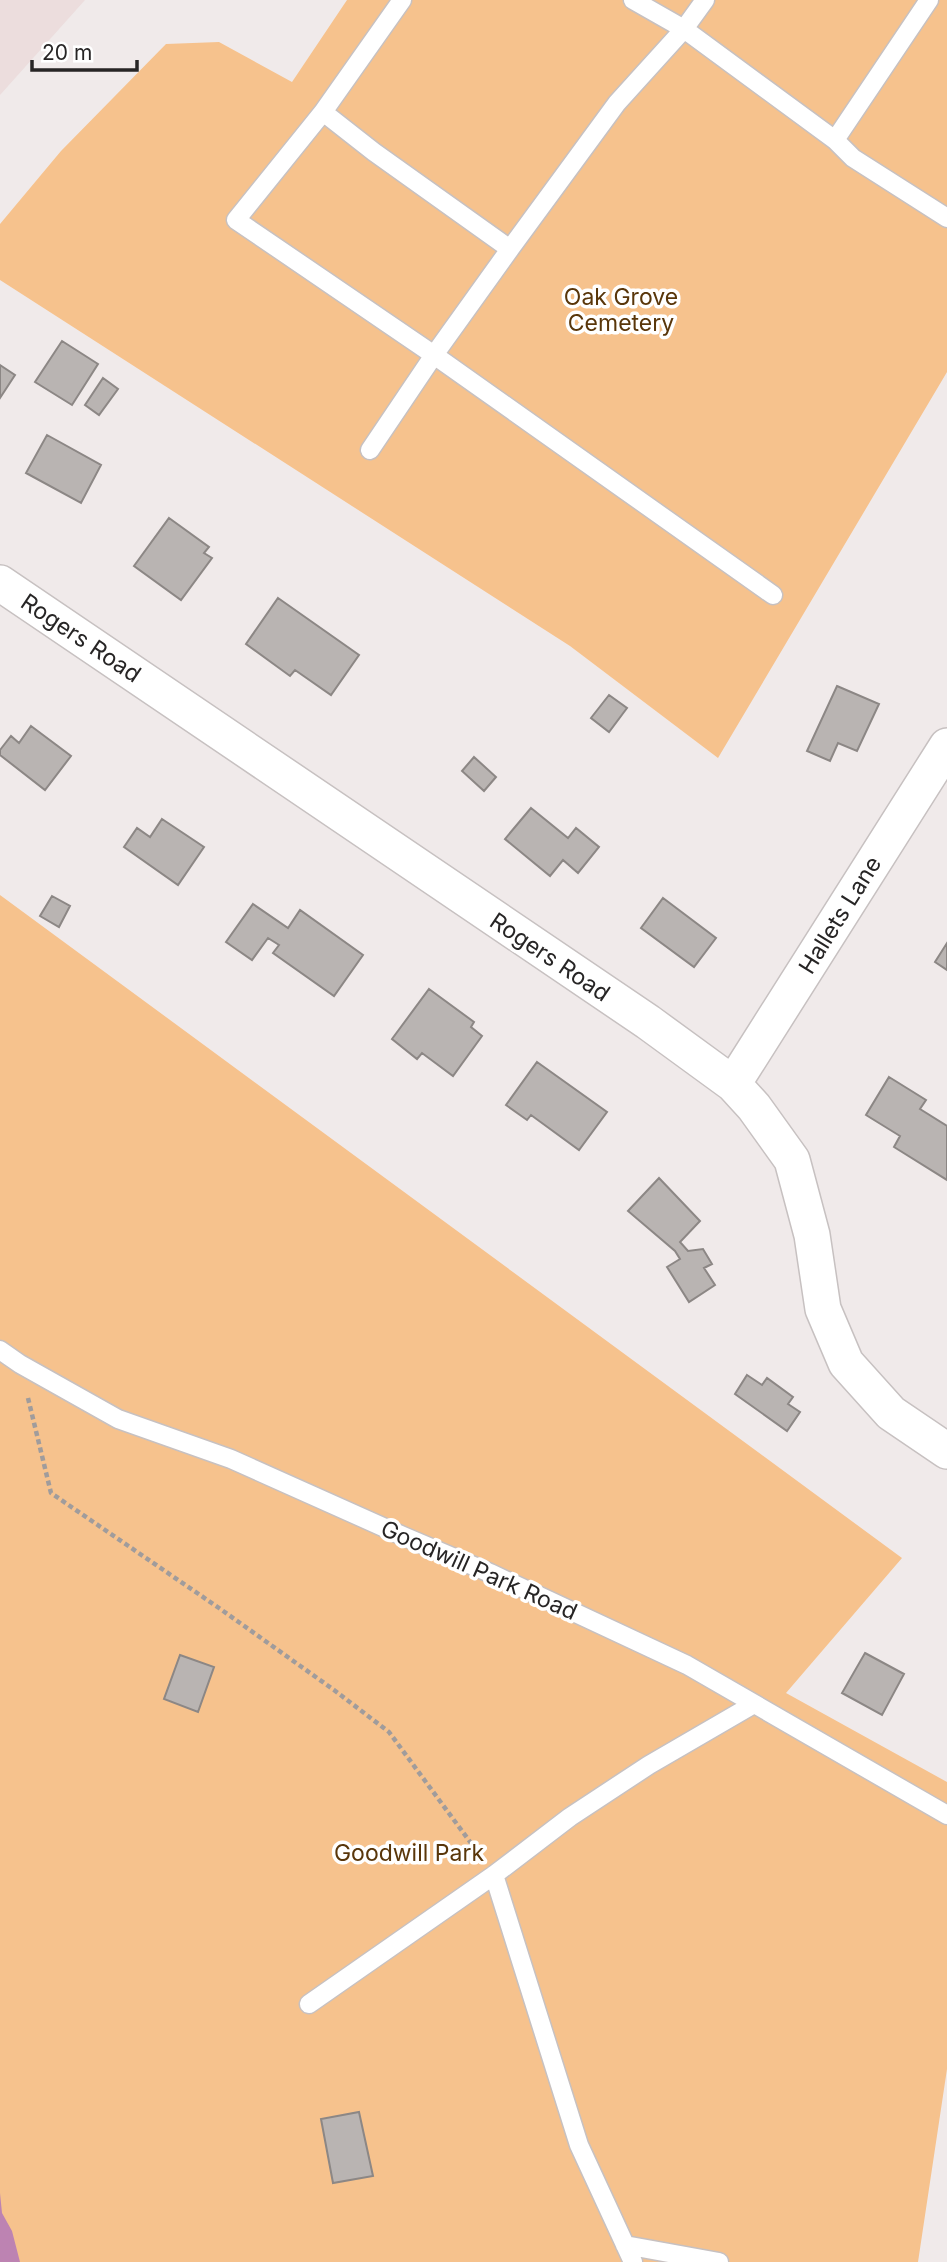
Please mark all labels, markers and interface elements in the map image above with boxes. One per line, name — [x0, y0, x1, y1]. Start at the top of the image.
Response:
scale bar — [32, 28, 136, 72]
text: 20 m — [42, 40, 92, 65]
park label: Oak Grove Cemetery — [564, 283, 678, 337]
street label: Rogers Road — [16, 588, 146, 688]
street label: Hallets Lane — [793, 851, 887, 979]
street label: Rogers Road — [485, 907, 615, 1007]
street label: Goodwill Park Road — [376, 1514, 582, 1626]
park label: Goodwill Park — [334, 1839, 484, 1867]

